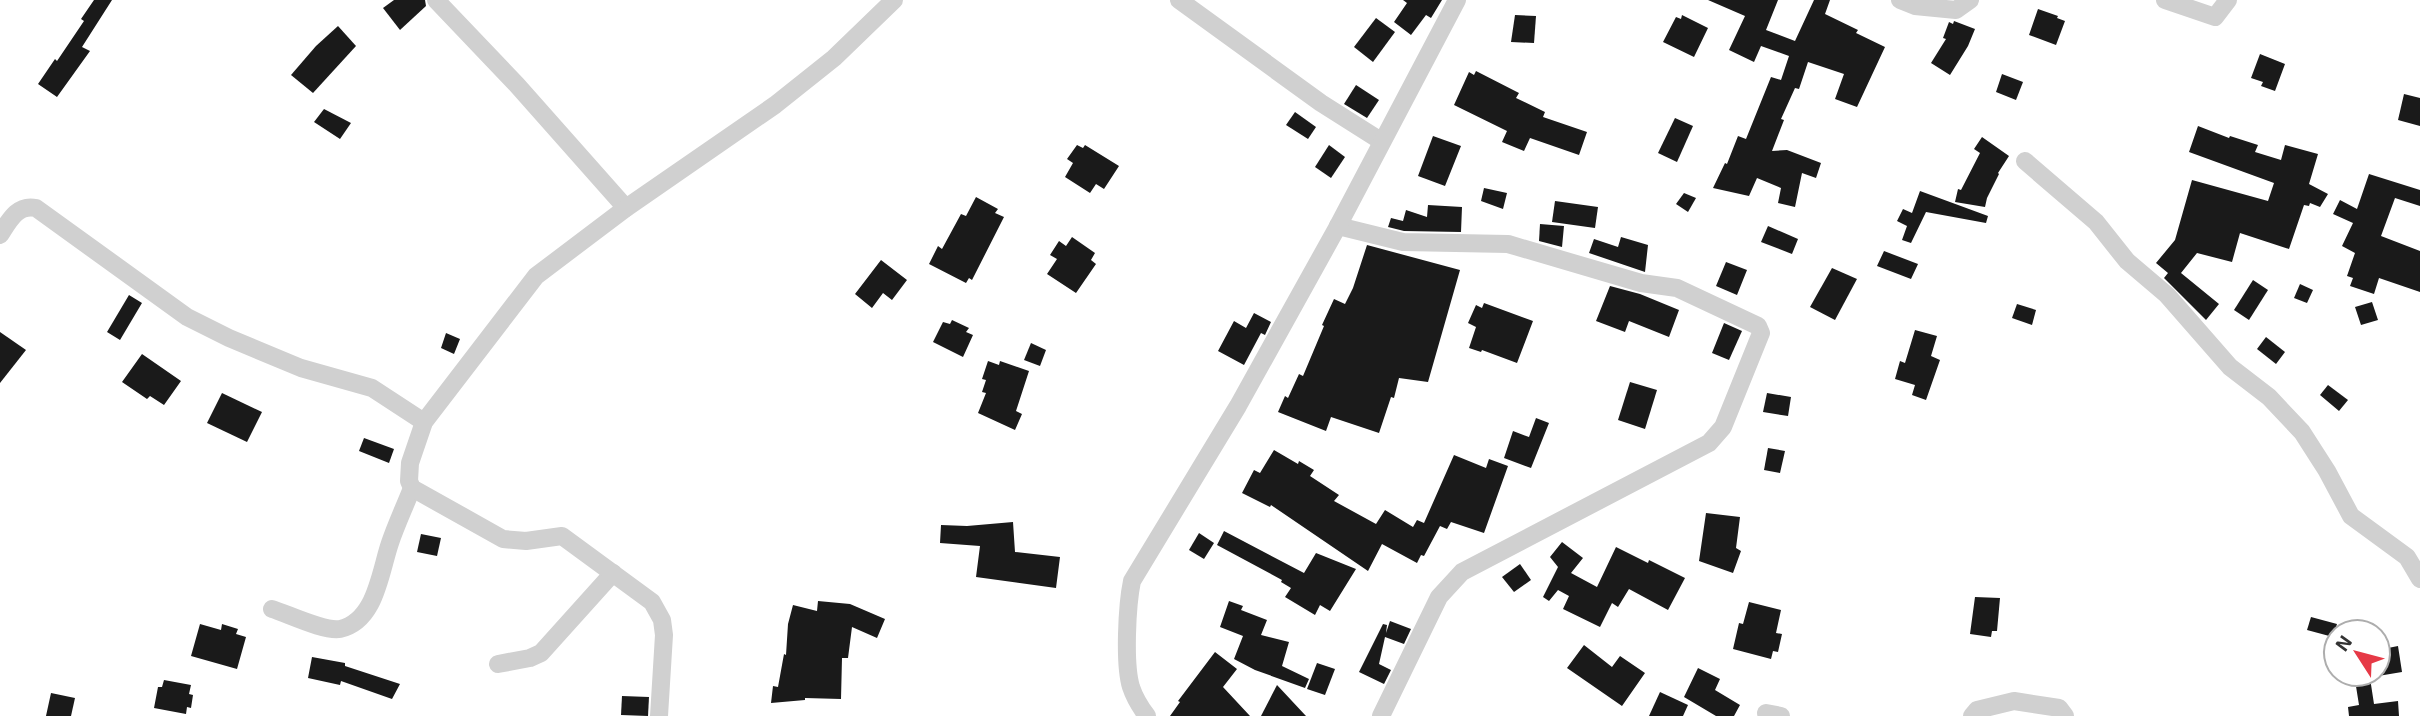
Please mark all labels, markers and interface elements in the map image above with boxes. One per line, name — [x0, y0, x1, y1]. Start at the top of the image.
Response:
north arrow — [2322, 618, 2392, 688]
text: N — [2330, 630, 2356, 655]

